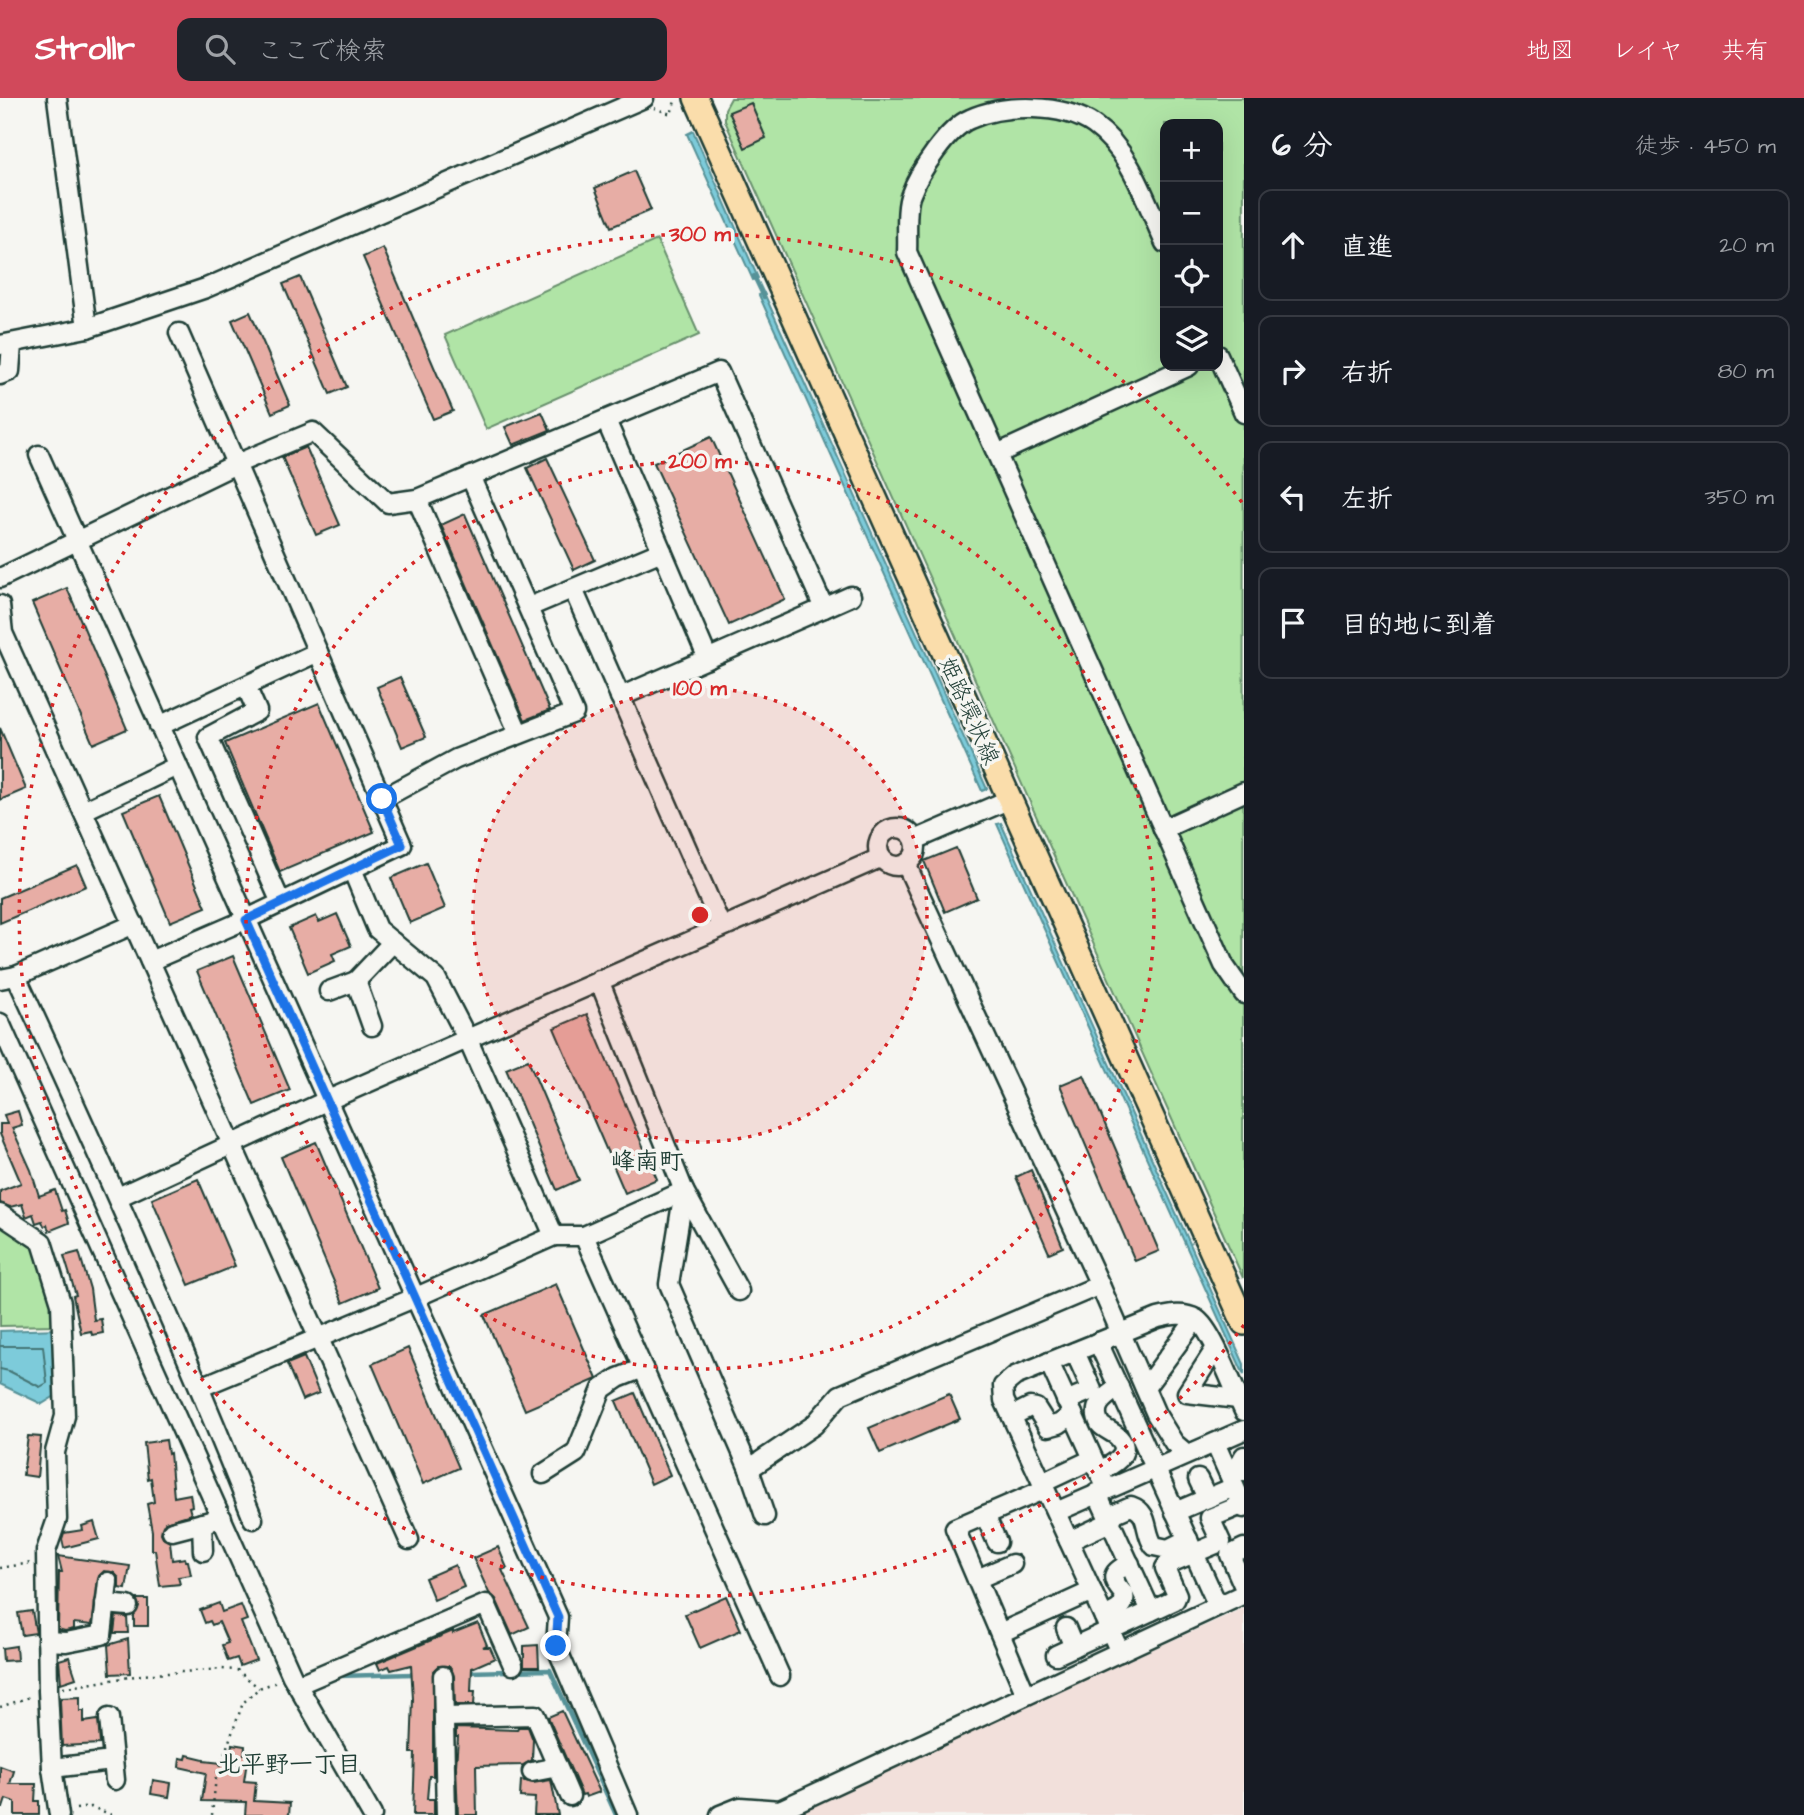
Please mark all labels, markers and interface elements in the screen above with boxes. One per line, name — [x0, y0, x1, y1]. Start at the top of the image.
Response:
search box — [177, 18, 667, 81]
text: Strollr — [35, 26, 135, 72]
icon: search — [201, 30, 239, 68]
text: ここで検索 — [257, 33, 387, 69]
text: 地図 — [1526, 34, 1574, 68]
text: レイヤ — [1612, 34, 1683, 68]
text: 共有 — [1721, 34, 1769, 68]
map controls — [1160, 119, 1223, 371]
button: + — [1160, 119, 1223, 182]
text: 6 分 — [1272, 125, 1333, 167]
text: 徒歩 · 450 m — [1635, 130, 1776, 162]
button: − — [1160, 182, 1223, 245]
text: 300 m — [668, 220, 732, 249]
icon: ahead — [1274, 226, 1312, 264]
text: 直進 — [1341, 229, 1393, 265]
text: 20 m — [1719, 229, 1774, 261]
button: locate — [1160, 245, 1223, 308]
button: layers — [1160, 308, 1223, 371]
icon: right — [1274, 352, 1312, 390]
text: 右折 — [1341, 355, 1393, 391]
text: 80 m — [1717, 355, 1774, 387]
text: 200 m — [667, 447, 732, 476]
icon: left — [1274, 478, 1312, 516]
text: 左折 — [1341, 481, 1393, 517]
text: 350 m — [1704, 481, 1774, 513]
icon: arrive — [1274, 604, 1312, 642]
text: 目的地に到着 — [1341, 607, 1497, 643]
street label: 姫路環状線 — [931, 652, 1007, 770]
text: 100 m — [673, 674, 728, 703]
route start — [366, 783, 397, 814]
centre of rings — [688, 903, 712, 927]
district label: 峰南町 — [611, 1145, 683, 1179]
route end — [540, 1630, 571, 1661]
district label: 北平野一丁目 — [217, 1748, 361, 1782]

